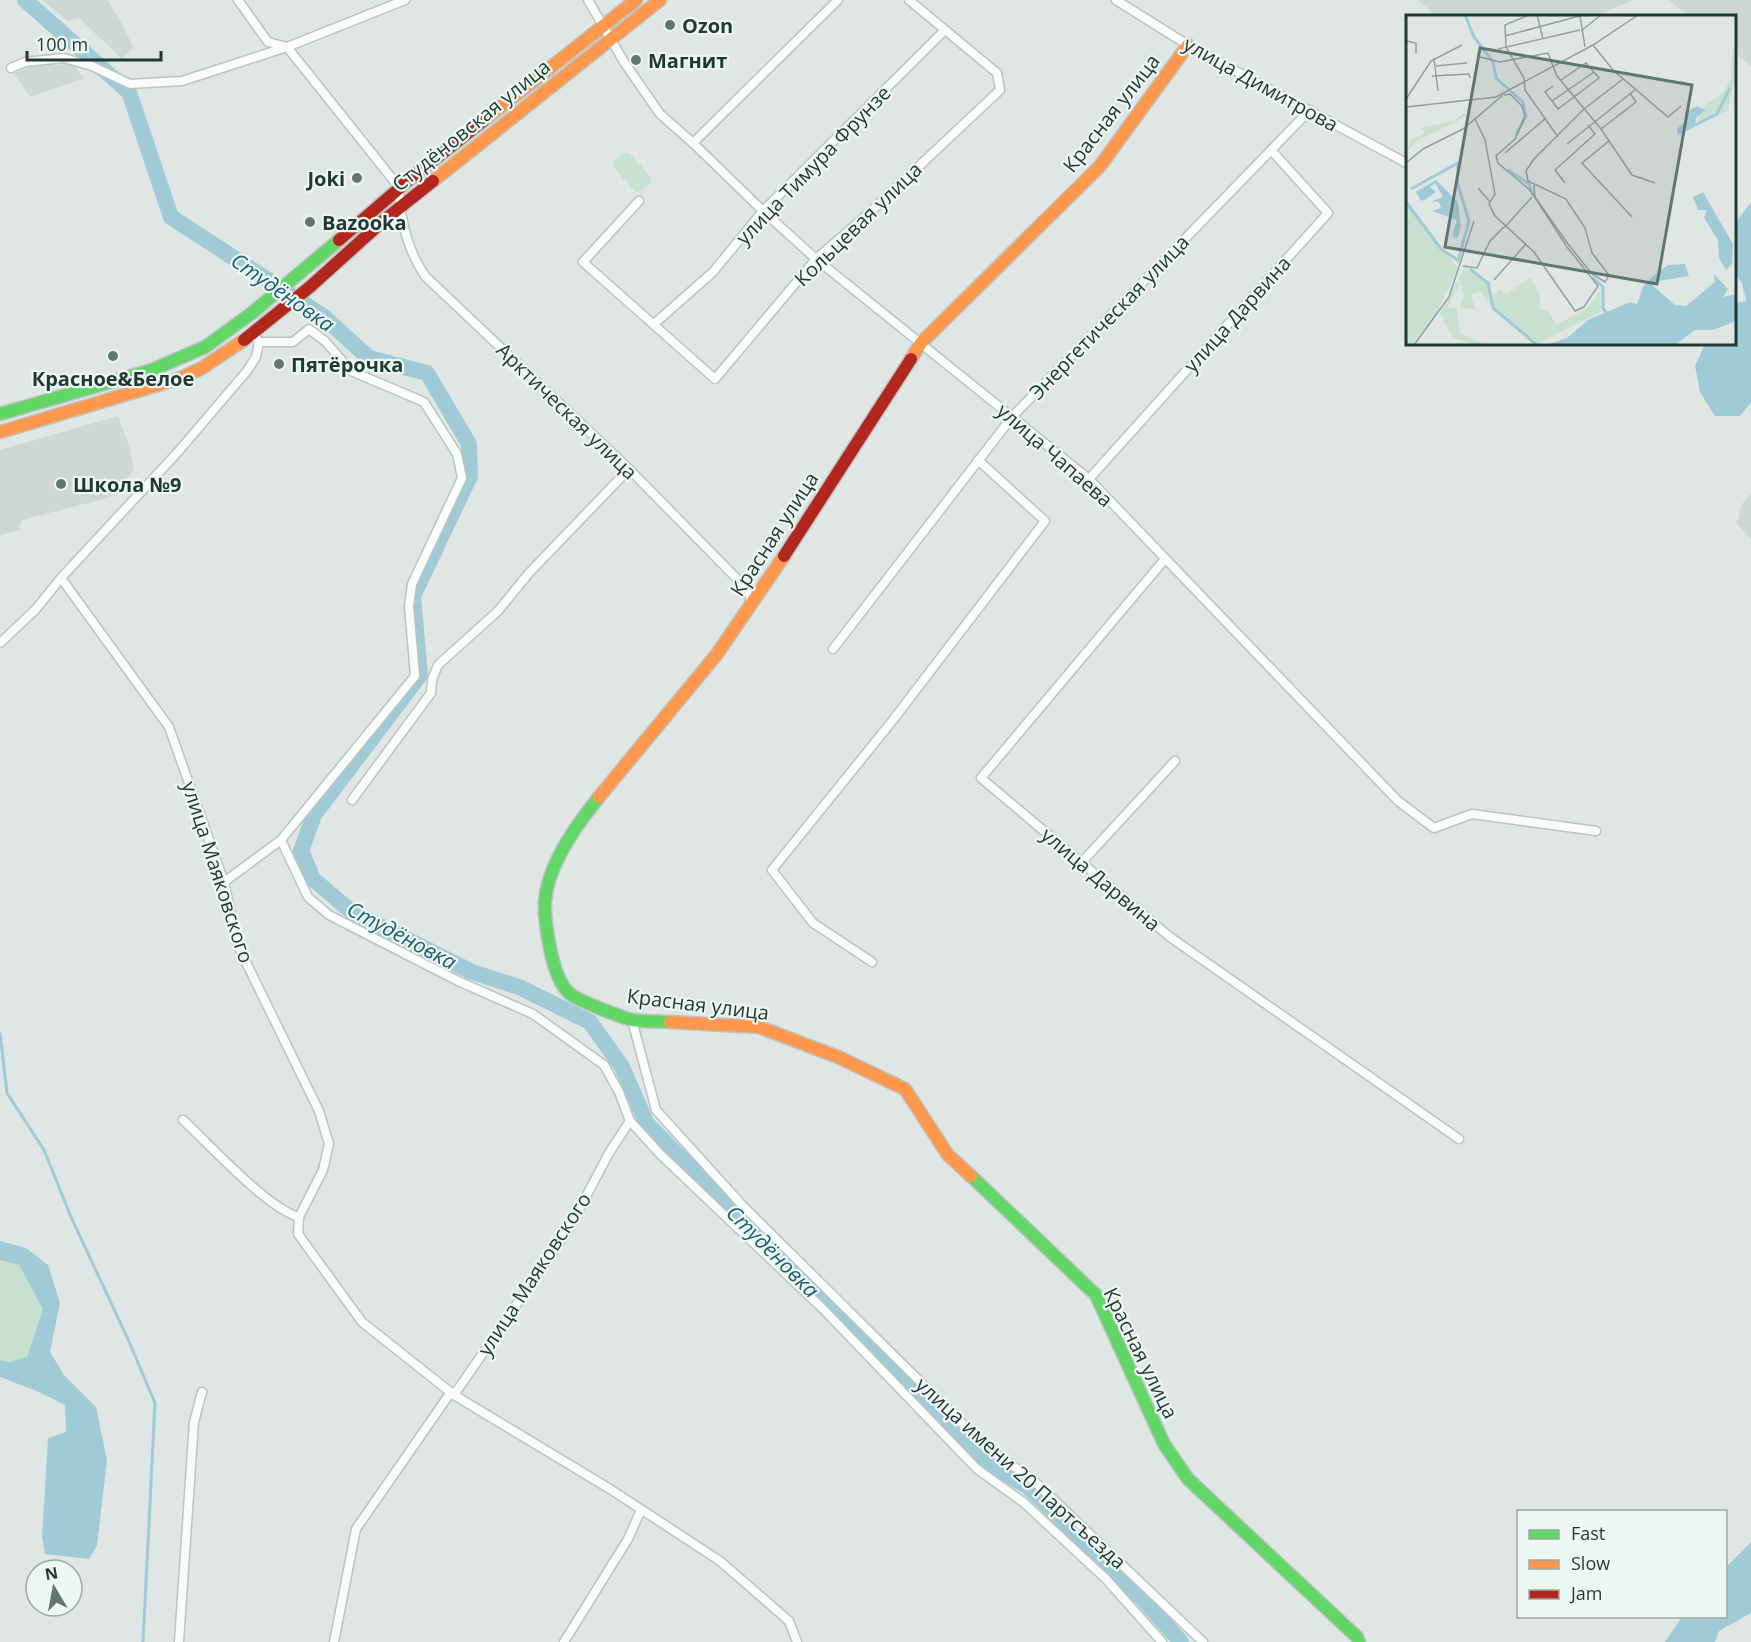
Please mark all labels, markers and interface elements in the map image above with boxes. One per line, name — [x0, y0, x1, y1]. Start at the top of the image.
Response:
place label: Ozon — [682, 12, 733, 39]
inset map — [1406, 15, 1736, 345]
marker: Ozon — [663, 18, 677, 32]
scale bar — [27, 24, 160, 62]
street label: улица Димитрова — [1179, 30, 1343, 138]
text: 100 m — [36, 32, 88, 56]
place label: Магнит — [648, 47, 727, 74]
street label: Красная улица — [1056, 48, 1166, 178]
street label: Студёновская улица — [386, 53, 556, 197]
marker: Магнит — [629, 53, 643, 67]
street label: улица Тимура Фрунзе — [730, 79, 896, 251]
street label: Кольцевая улица — [788, 156, 928, 292]
place label: Joki — [305, 165, 345, 192]
marker: Joki — [350, 171, 364, 185]
place label: Bazooka — [322, 209, 407, 236]
marker: Bazooka — [303, 215, 317, 229]
street label: Энергетическая улица — [1023, 229, 1195, 405]
water label: Студёновка — [226, 246, 340, 338]
street label: улица Дарвина — [1177, 250, 1297, 378]
street label: Арктическая улица — [491, 337, 643, 485]
marker: Красное&Белое — [106, 349, 120, 363]
place label: Пятёрочка — [291, 351, 403, 378]
marker: Пятёрочка — [272, 357, 286, 371]
place label: Красное&Белое — [32, 365, 194, 392]
street label: улица Чапаева — [991, 397, 1119, 513]
street label: Красная улица — [724, 467, 824, 601]
place label: Школа №9 — [73, 471, 182, 498]
marker: Школа №9 — [54, 477, 68, 491]
street label: улица Маяковского — [176, 778, 260, 966]
street label: улица Дарвина — [1036, 821, 1166, 937]
water label: Студёновка — [342, 894, 462, 976]
street label: Красная улица — [625, 982, 771, 1026]
street label: улица Маяковского — [471, 1187, 597, 1361]
water label: Студёновка — [721, 1199, 825, 1303]
street label: Красная улица — [1098, 1283, 1184, 1423]
street label: улица имени 20 Партсъезда — [910, 1371, 1132, 1575]
legend — [1517, 1510, 1727, 1618]
text: Fast — [1571, 1521, 1605, 1545]
text: Slow — [1571, 1551, 1610, 1575]
north arrow — [24, 1558, 84, 1618]
text: N — [43, 1561, 60, 1585]
text: Jam — [1569, 1581, 1603, 1605]

